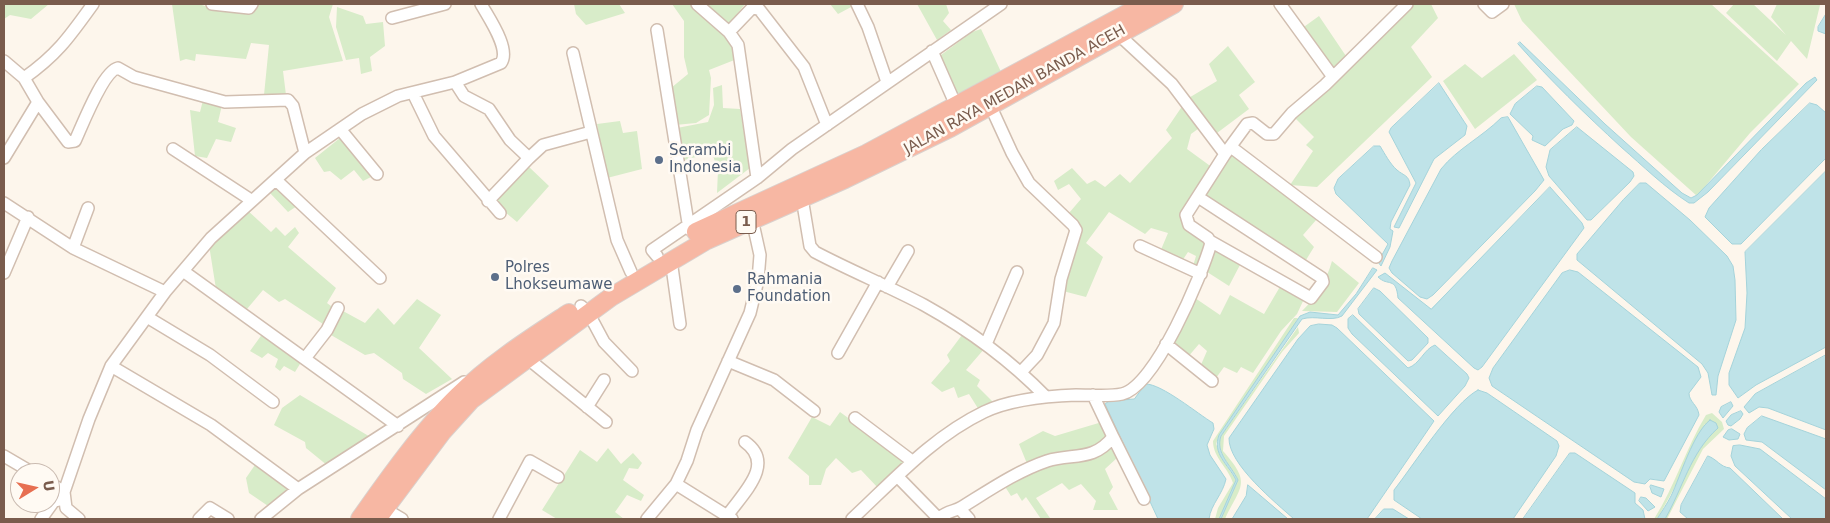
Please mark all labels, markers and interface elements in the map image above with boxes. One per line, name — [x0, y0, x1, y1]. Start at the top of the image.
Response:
street label: JALAN RAYA MEDAN BANDA ACEH — [901, 21, 1129, 159]
place label: Serambi Indonesia — [669, 142, 742, 177]
marker: Serambi Indonesia — [653, 154, 665, 166]
road number: 1 — [736, 210, 756, 233]
place label: Polres Lhokseumawe — [505, 259, 613, 294]
marker: Polres Lhokseumawe — [489, 271, 501, 283]
place label: Rahmania Foundation — [747, 271, 831, 306]
marker: Rahmania Foundation — [731, 283, 743, 295]
north arrow — [10, 463, 60, 513]
text: U — [40, 479, 58, 493]

